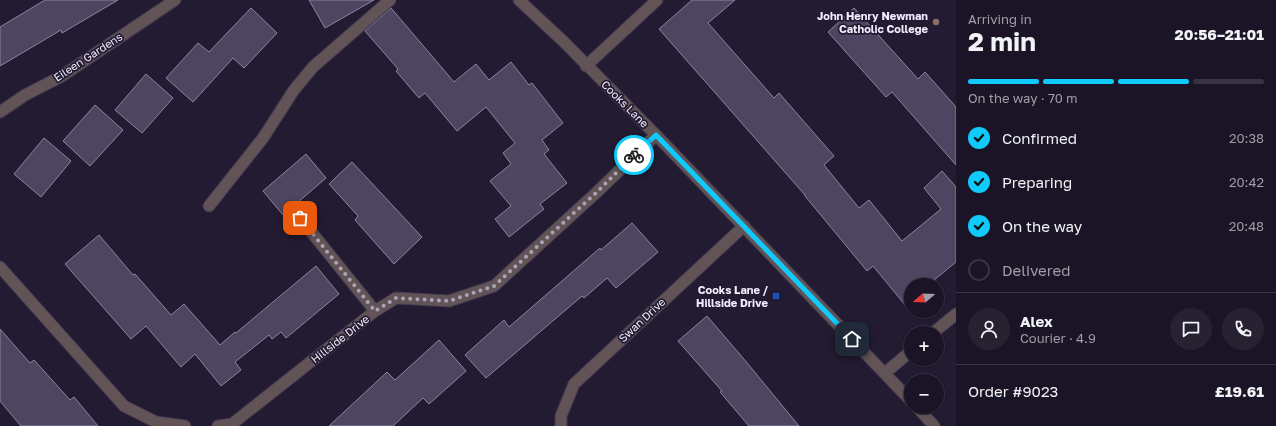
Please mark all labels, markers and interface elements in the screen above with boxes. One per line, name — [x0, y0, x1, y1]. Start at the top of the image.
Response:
place label: John Henry Newman Catholic College — [817, 9, 929, 35]
text: Arriving in — [968, 11, 1032, 27]
marker: John Henry Newman Catholic College — [931, 17, 941, 27]
text: 20:56–21:01 — [1175, 25, 1264, 43]
text: 2 min — [968, 26, 1036, 57]
street label: Eileen Gardens — [51, 29, 125, 84]
street label: Cooks Lane — [599, 77, 652, 130]
text: On the way · 70 m — [968, 90, 1078, 106]
icon: check — [968, 127, 990, 149]
text: Confirmed — [1002, 129, 1077, 147]
text: 20:38 — [1229, 130, 1264, 146]
courier — [614, 135, 654, 175]
icon: bike — [623, 144, 645, 166]
icon: check — [968, 171, 990, 193]
text: Preparing — [1002, 173, 1072, 191]
text: 20:42 — [1229, 174, 1264, 190]
pin — [283, 201, 317, 235]
icon: bag — [289, 207, 311, 229]
icon: check — [968, 215, 990, 237]
text: On the way — [1002, 217, 1082, 235]
text: 20:48 — [1229, 218, 1264, 234]
text: Delivered — [1002, 261, 1070, 279]
north arrow — [904, 278, 944, 318]
map controls — [904, 278, 944, 414]
place label: Cooks Lane / Hillside Drive — [696, 283, 769, 309]
marker: Cooks Lane / Hillside Drive — [771, 291, 781, 301]
street label: Swan Drive — [616, 295, 668, 344]
button: person — [968, 308, 1010, 350]
button: chat — [1170, 308, 1212, 350]
button: phone — [1222, 308, 1264, 350]
street label: Hillside Drive — [308, 312, 371, 365]
text: Alex — [1020, 312, 1053, 330]
pin — [835, 322, 869, 356]
button: + — [904, 326, 944, 366]
icon: home — [841, 328, 863, 350]
text: Courier · 4.9 — [1020, 330, 1096, 346]
button: − — [904, 374, 944, 414]
text: Order #9023 — [968, 382, 1058, 400]
text: £19.61 — [1215, 382, 1264, 400]

